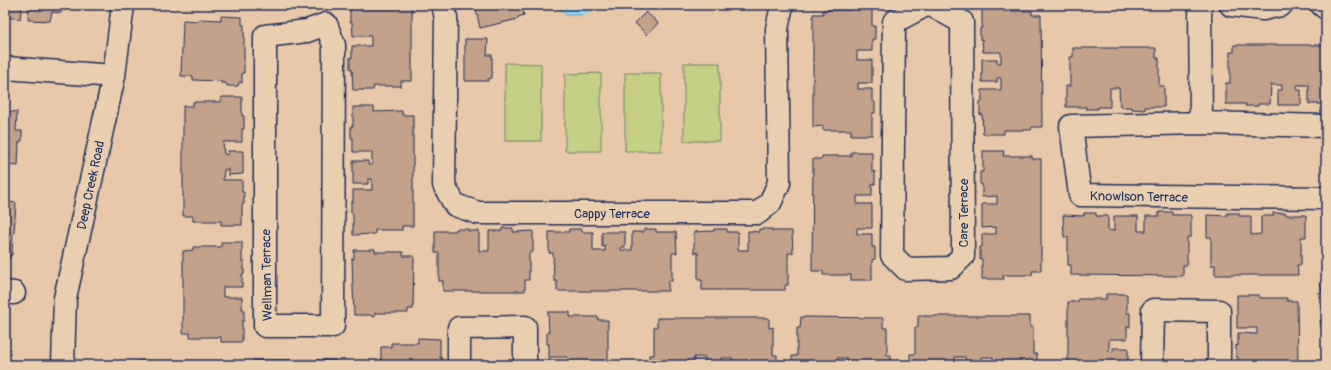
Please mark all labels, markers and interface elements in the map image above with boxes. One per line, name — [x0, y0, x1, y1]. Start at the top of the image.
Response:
street label: Deep Creek Road — [74, 139, 108, 231]
street label: Care Terrace — [956, 178, 972, 247]
street label: Knowlson Terrace — [1090, 188, 1189, 206]
street label: Cappy Terrace — [574, 206, 651, 222]
street label: Wellman Terrace — [258, 228, 276, 321]

